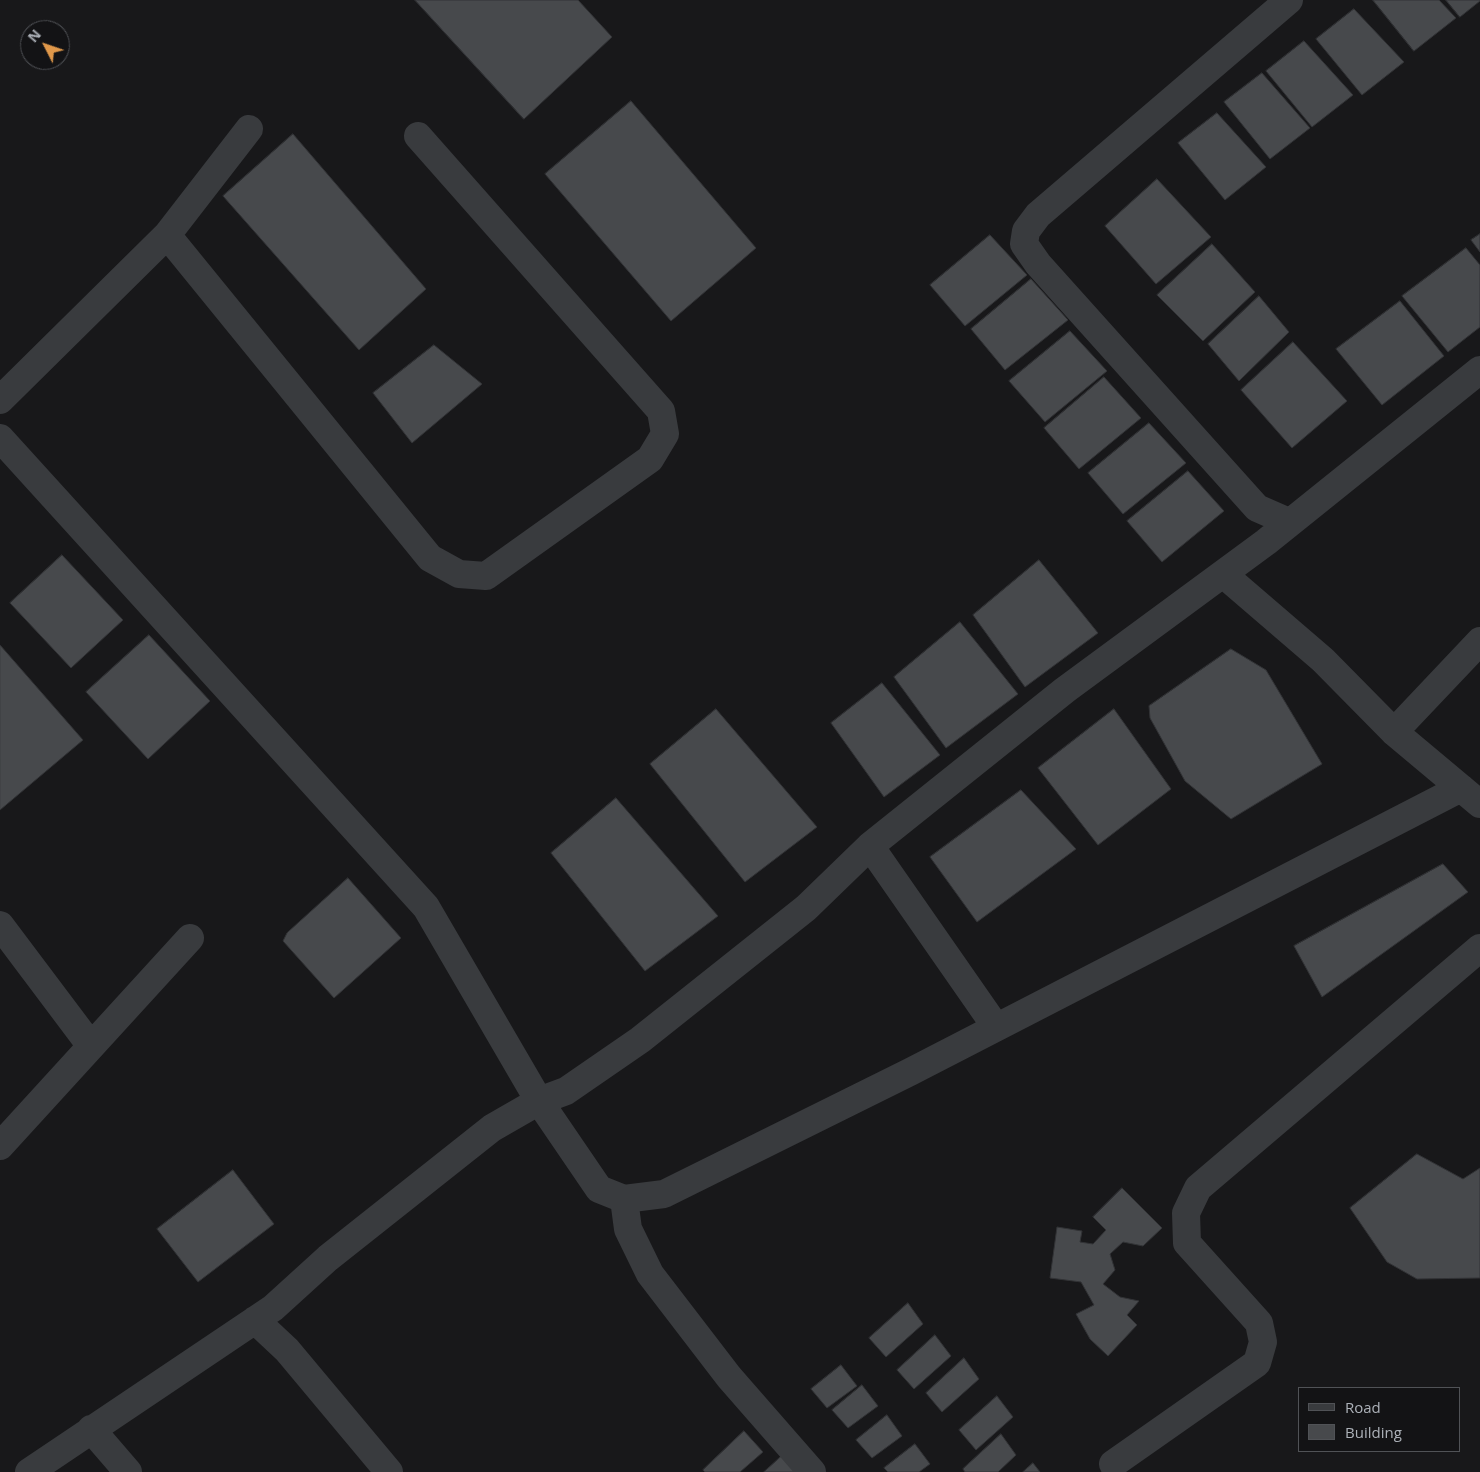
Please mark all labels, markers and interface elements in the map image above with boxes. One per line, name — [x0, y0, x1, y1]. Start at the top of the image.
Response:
north arrow — [20, 20, 70, 70]
text: N — [23, 25, 45, 46]
legend — [1298, 1387, 1460, 1452]
text: Road — [1345, 1397, 1381, 1417]
text: Building — [1345, 1422, 1402, 1442]

